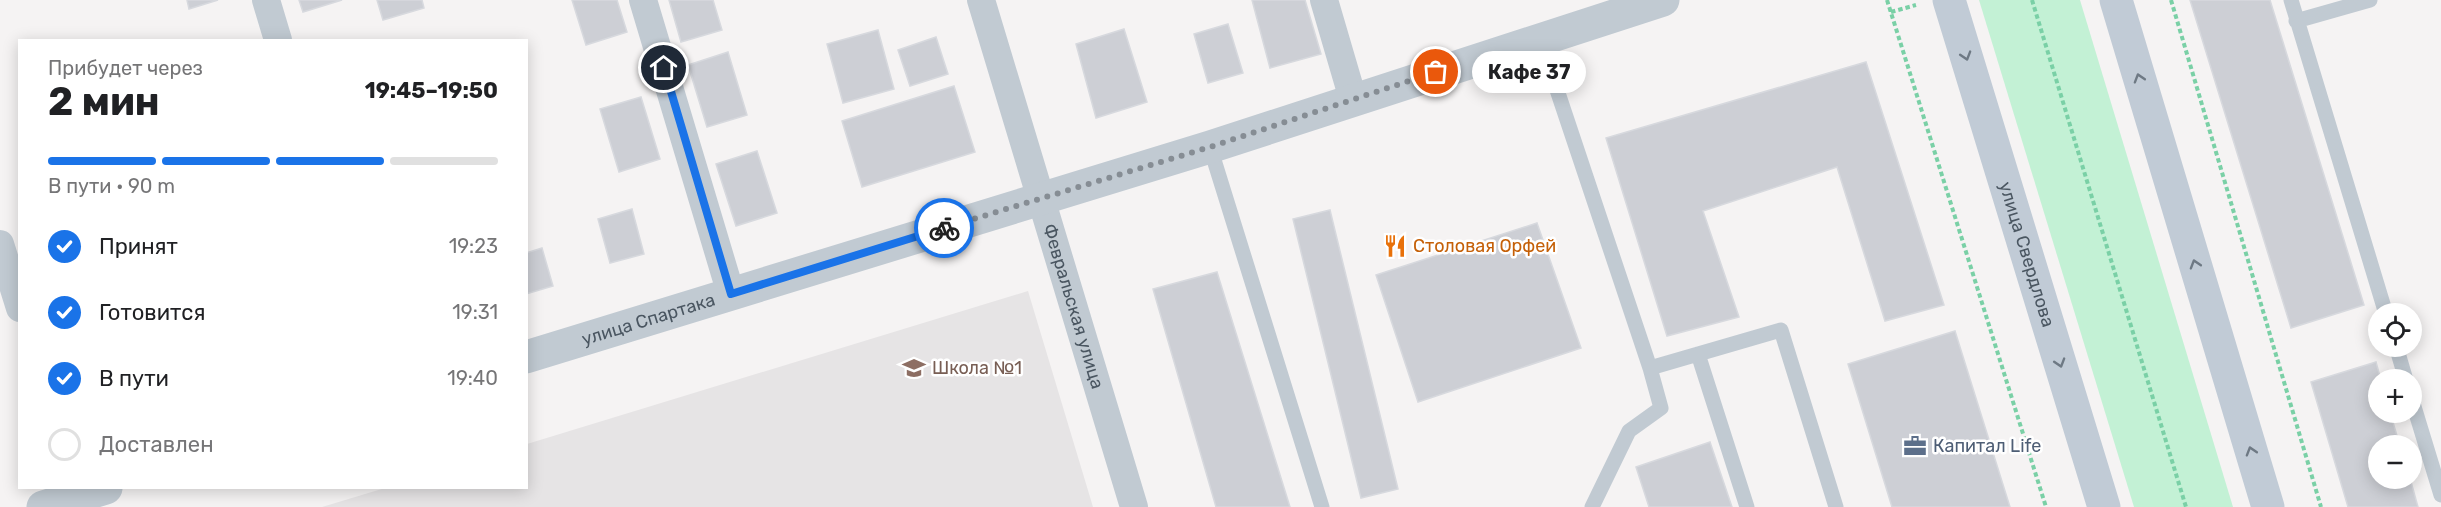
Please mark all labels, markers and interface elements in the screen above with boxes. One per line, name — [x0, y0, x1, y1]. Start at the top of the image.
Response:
pin — [638, 42, 689, 93]
pin — [1410, 46, 1461, 97]
one-way arrow — [1959, 50, 1971, 61]
icon: home — [647, 51, 680, 84]
callout: Кафе 37 — [1472, 51, 1586, 93]
icon: bag — [1419, 55, 1452, 88]
text: Прибудет через — [48, 56, 203, 80]
text: Кафе 37 — [1488, 60, 1570, 84]
one-way arrow — [2134, 73, 2146, 84]
text: 19:45–19:50 — [365, 77, 498, 104]
text: 2 мин — [48, 79, 160, 125]
text: В пути · 90 m — [48, 174, 175, 198]
street label: улица Свердлова — [1994, 179, 2059, 330]
courier — [914, 198, 974, 258]
icon: bike — [928, 212, 961, 245]
street label: Февральская улица — [1038, 221, 1109, 392]
icon: check — [48, 230, 81, 263]
text: Принят — [99, 233, 178, 260]
restaurant icon: Столовая Орфей — [1382, 233, 1408, 259]
text: 19:23 — [449, 234, 498, 258]
place label: Столовая Орфей — [1413, 235, 1556, 257]
one-way arrow — [2190, 259, 2202, 270]
street label: улица Спартака — [579, 289, 718, 350]
icon: check — [48, 296, 81, 329]
text: Готовится — [99, 299, 205, 326]
text: 19:31 — [452, 300, 498, 324]
map controls — [2368, 303, 2422, 489]
button: locate — [2368, 303, 2422, 357]
school or university icon: Школа №1 — [901, 355, 927, 381]
place label: Школа №1 — [932, 357, 1022, 379]
one-way arrow — [2053, 357, 2065, 368]
icon: check — [48, 362, 81, 395]
text: В пути — [99, 365, 169, 392]
text: 19:40 — [447, 366, 498, 390]
button: + — [2368, 369, 2422, 423]
text: Доставлен — [99, 431, 214, 458]
office icon: Капитал Life — [1902, 433, 1928, 459]
place label: Капитал Life — [1933, 435, 2041, 457]
button: − — [2368, 435, 2422, 489]
one-way arrow — [2246, 446, 2259, 457]

